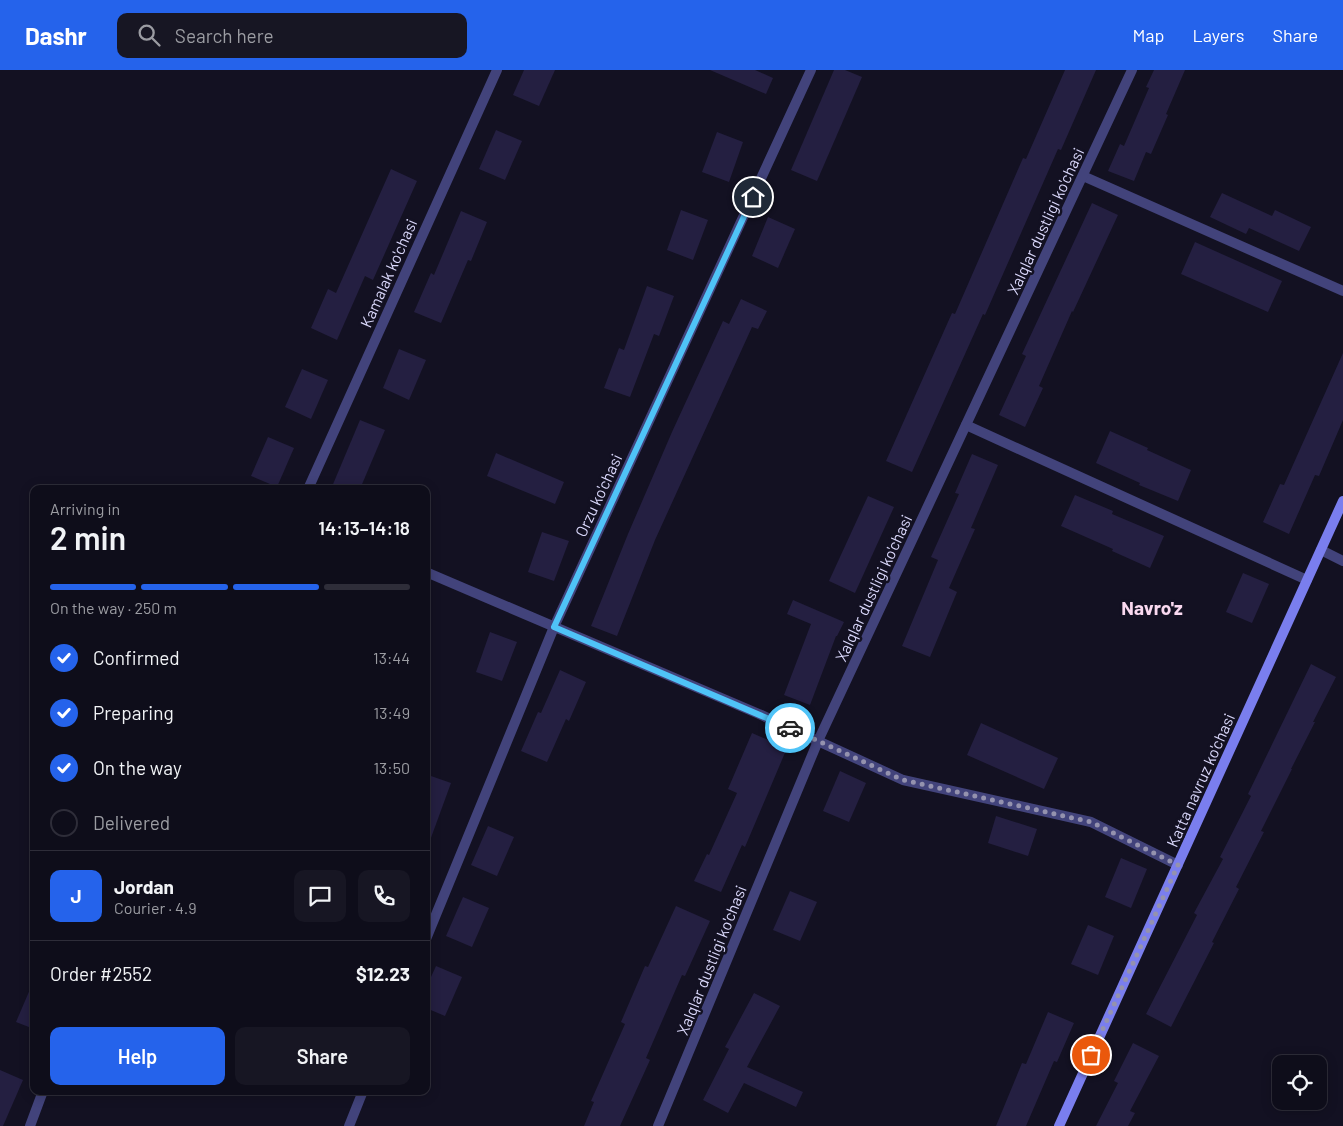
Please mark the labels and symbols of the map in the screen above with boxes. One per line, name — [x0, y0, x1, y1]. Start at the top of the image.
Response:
street label: Xalqlar dustligi ko'chasi — [1003, 145, 1087, 297]
pin — [732, 176, 774, 218]
street label: Kamalak ko'chasi — [356, 216, 420, 330]
street label: Orzu ko'chasi — [571, 451, 625, 539]
street label: Xalqlar dustligi ko'chasi — [831, 512, 915, 664]
district label: Navro'z — [1121, 596, 1183, 619]
courier — [765, 703, 815, 753]
street label: Katta navruz ko'chasi — [1162, 710, 1238, 850]
street label: Xalqlar dustligi ko'chasi — [672, 882, 750, 1038]
pin — [1070, 1034, 1112, 1076]

